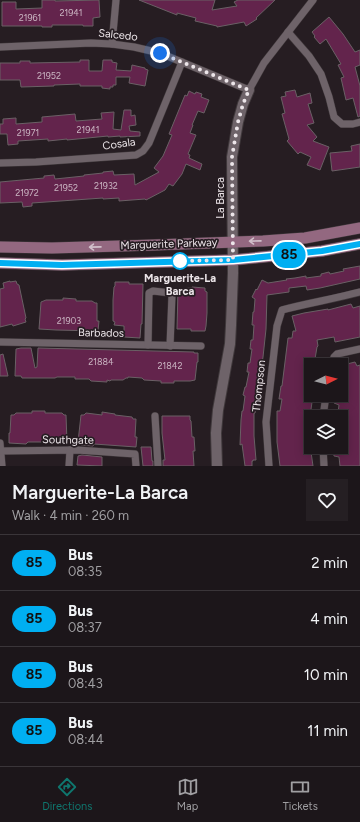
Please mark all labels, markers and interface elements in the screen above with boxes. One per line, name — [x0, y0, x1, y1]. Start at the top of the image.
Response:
house number: 21941 — [59, 7, 83, 18]
house number: 21961 — [19, 12, 41, 23]
street label: Salcedo — [98, 26, 138, 44]
your location — [150, 43, 170, 63]
house number: 21952 — [37, 70, 61, 81]
house number: 21941 — [76, 124, 100, 135]
house number: 21971 — [17, 127, 39, 138]
street label: Cosala — [102, 135, 136, 153]
street label: La Barca — [214, 177, 227, 219]
house number: 21932 — [94, 180, 118, 191]
house number: 21952 — [54, 182, 78, 193]
house number: 21972 — [15, 187, 39, 198]
street label: Marguerite Parkway — [120, 236, 218, 252]
one-way arrow — [249, 237, 262, 245]
line badge: 85 — [271, 242, 307, 268]
one-way arrow — [89, 243, 102, 251]
text: 85 — [281, 246, 297, 263]
marker: Marguerite-La Barca — [171, 252, 189, 270]
place label: Marguerite-La Barca — [144, 272, 216, 298]
house number: 21903 — [57, 315, 81, 326]
street label: Barbados — [78, 326, 124, 340]
house number: 21884 — [88, 356, 114, 367]
north arrow — [304, 358, 348, 402]
map controls — [304, 358, 348, 454]
street label: Thompson — [250, 359, 268, 413]
house number: 21842 — [158, 360, 182, 371]
button: layers — [304, 410, 348, 454]
street label: Southgate — [42, 433, 94, 447]
button: heart — [306, 479, 348, 521]
text: Marguerite-La Barca — [12, 481, 188, 504]
text: Walk · 4 min · 260 m — [12, 508, 129, 523]
text: Bus — [68, 546, 93, 564]
text: 85 — [26, 554, 42, 571]
text: 2 min — [311, 554, 348, 572]
text: 08:35 — [68, 564, 102, 579]
text: Bus — [68, 602, 93, 620]
text: 85 — [26, 610, 42, 627]
text: 4 min — [310, 610, 348, 628]
text: 08:37 — [68, 620, 102, 635]
text: Bus — [68, 658, 93, 676]
text: 85 — [26, 666, 42, 683]
text: 10 min — [304, 666, 348, 684]
text: 08:43 — [68, 676, 103, 691]
text: Bus — [68, 714, 93, 732]
text: 85 — [26, 722, 42, 739]
text: 11 min — [307, 722, 348, 740]
text: 08:44 — [68, 732, 104, 747]
tab: Directions — [42, 776, 92, 813]
tab: Map — [177, 776, 199, 813]
tab: Tickets — [283, 776, 318, 813]

